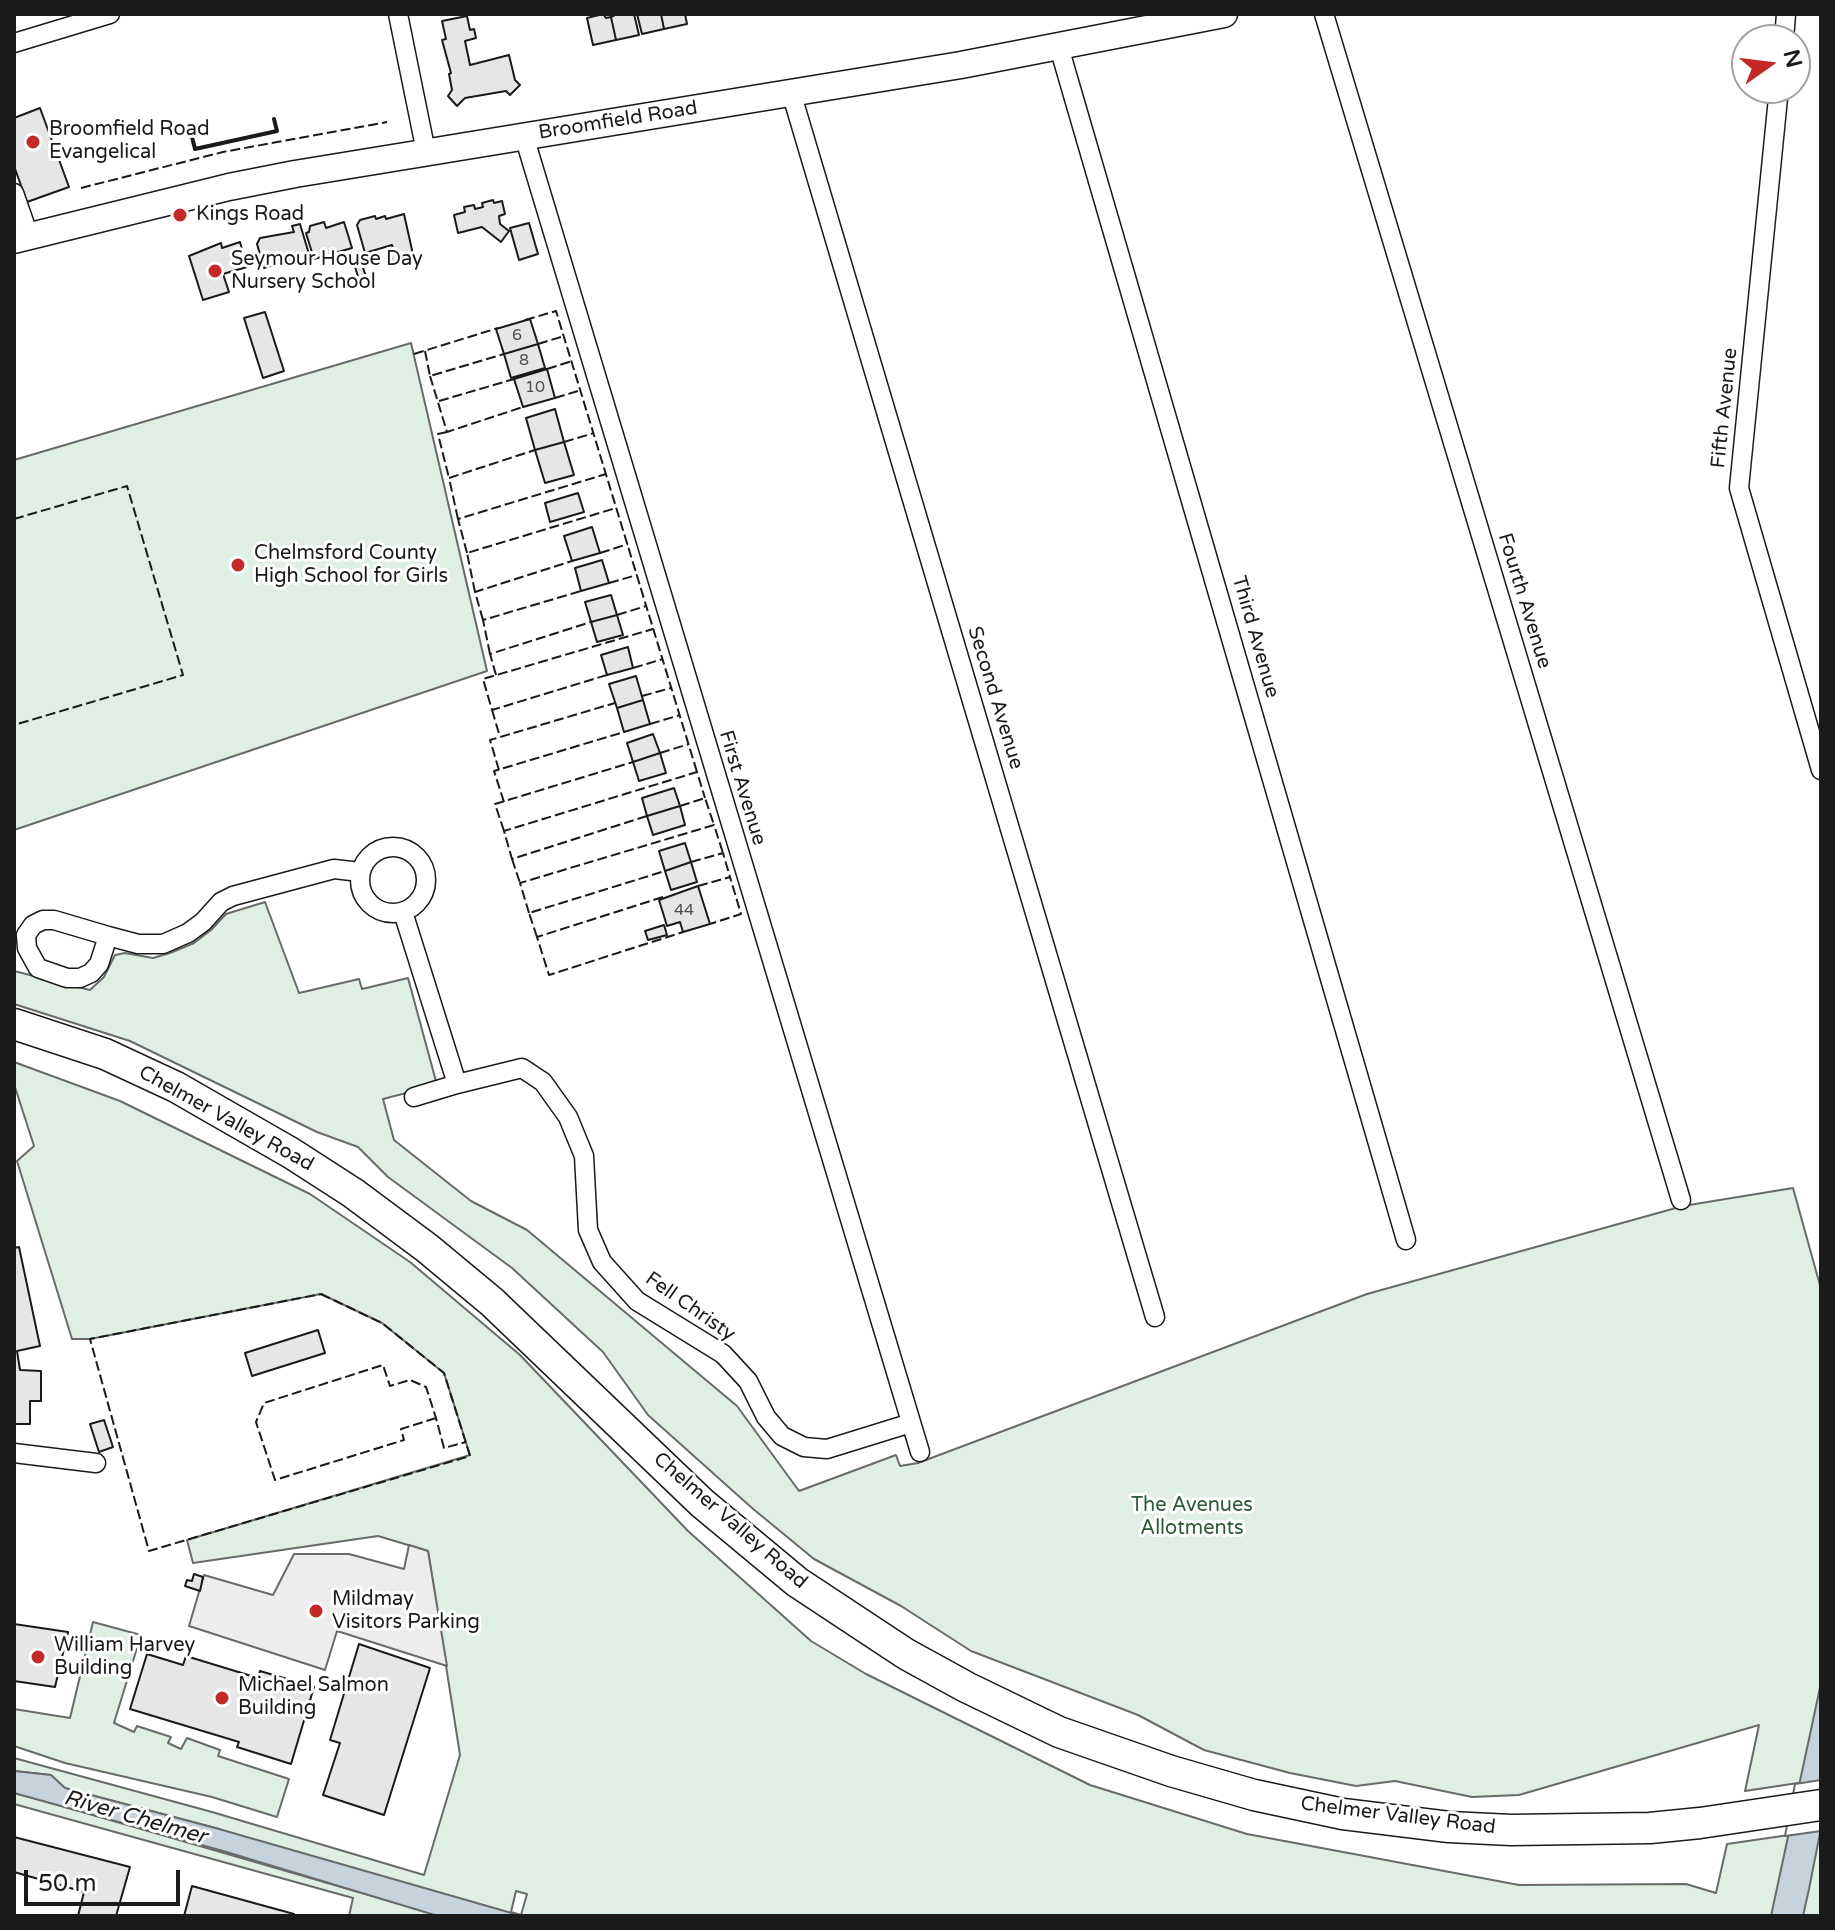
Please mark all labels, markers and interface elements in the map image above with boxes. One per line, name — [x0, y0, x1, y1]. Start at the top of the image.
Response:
north arrow — [1731, 24, 1811, 104]
text: N — [1778, 47, 1807, 70]
street label: Broomfield Road — [537, 97, 699, 145]
place label: Broomfield Road Evangelical — [49, 118, 210, 165]
marker: Broomfield Road Evangelical — [24, 133, 42, 151]
place label: Kings Road — [196, 203, 304, 227]
marker: Kings Road — [171, 206, 189, 224]
place label: Seymour House Day Nursery School — [231, 248, 423, 295]
marker: Seymour House Day Nursery School — [206, 262, 224, 280]
house number: 6 — [512, 326, 522, 346]
street label: Fifth Avenue — [1707, 347, 1743, 469]
house number: 8 — [519, 351, 529, 371]
house number: 10 — [525, 378, 545, 398]
street label: Fourth Avenue — [1492, 531, 1556, 671]
place label: Chelmsford County High School for Girls — [254, 542, 448, 589]
marker: Chelmsford County High School for Girls — [229, 556, 247, 574]
street label: Third Avenue — [1226, 573, 1284, 701]
street label: Second Avenue — [962, 624, 1028, 772]
street label: First Avenue — [713, 728, 771, 848]
house number: 44 — [674, 901, 694, 921]
street label: Chelmer Valley Road — [134, 1061, 318, 1177]
street label: Fell Christy — [640, 1267, 740, 1347]
street label: Chelmer Valley Road — [648, 1448, 812, 1594]
park label: The Avenues Allotments — [1131, 1494, 1253, 1541]
place label: Mildmay Visitors Parking — [332, 1588, 480, 1635]
marker: Mildmay Visitors Parking — [307, 1602, 325, 1620]
place label: William Harvey Building — [54, 1634, 195, 1681]
marker: William Harvey Building — [29, 1648, 47, 1666]
place label: Michael Salmon Building — [238, 1674, 389, 1721]
marker: Michael Salmon Building — [213, 1689, 231, 1707]
water label: River Chelmer — [61, 1785, 209, 1851]
street label: Chelmer Valley Road — [1299, 1792, 1497, 1840]
scale bar — [28, 1854, 184, 1904]
text: 50 m — [38, 1869, 96, 1898]

